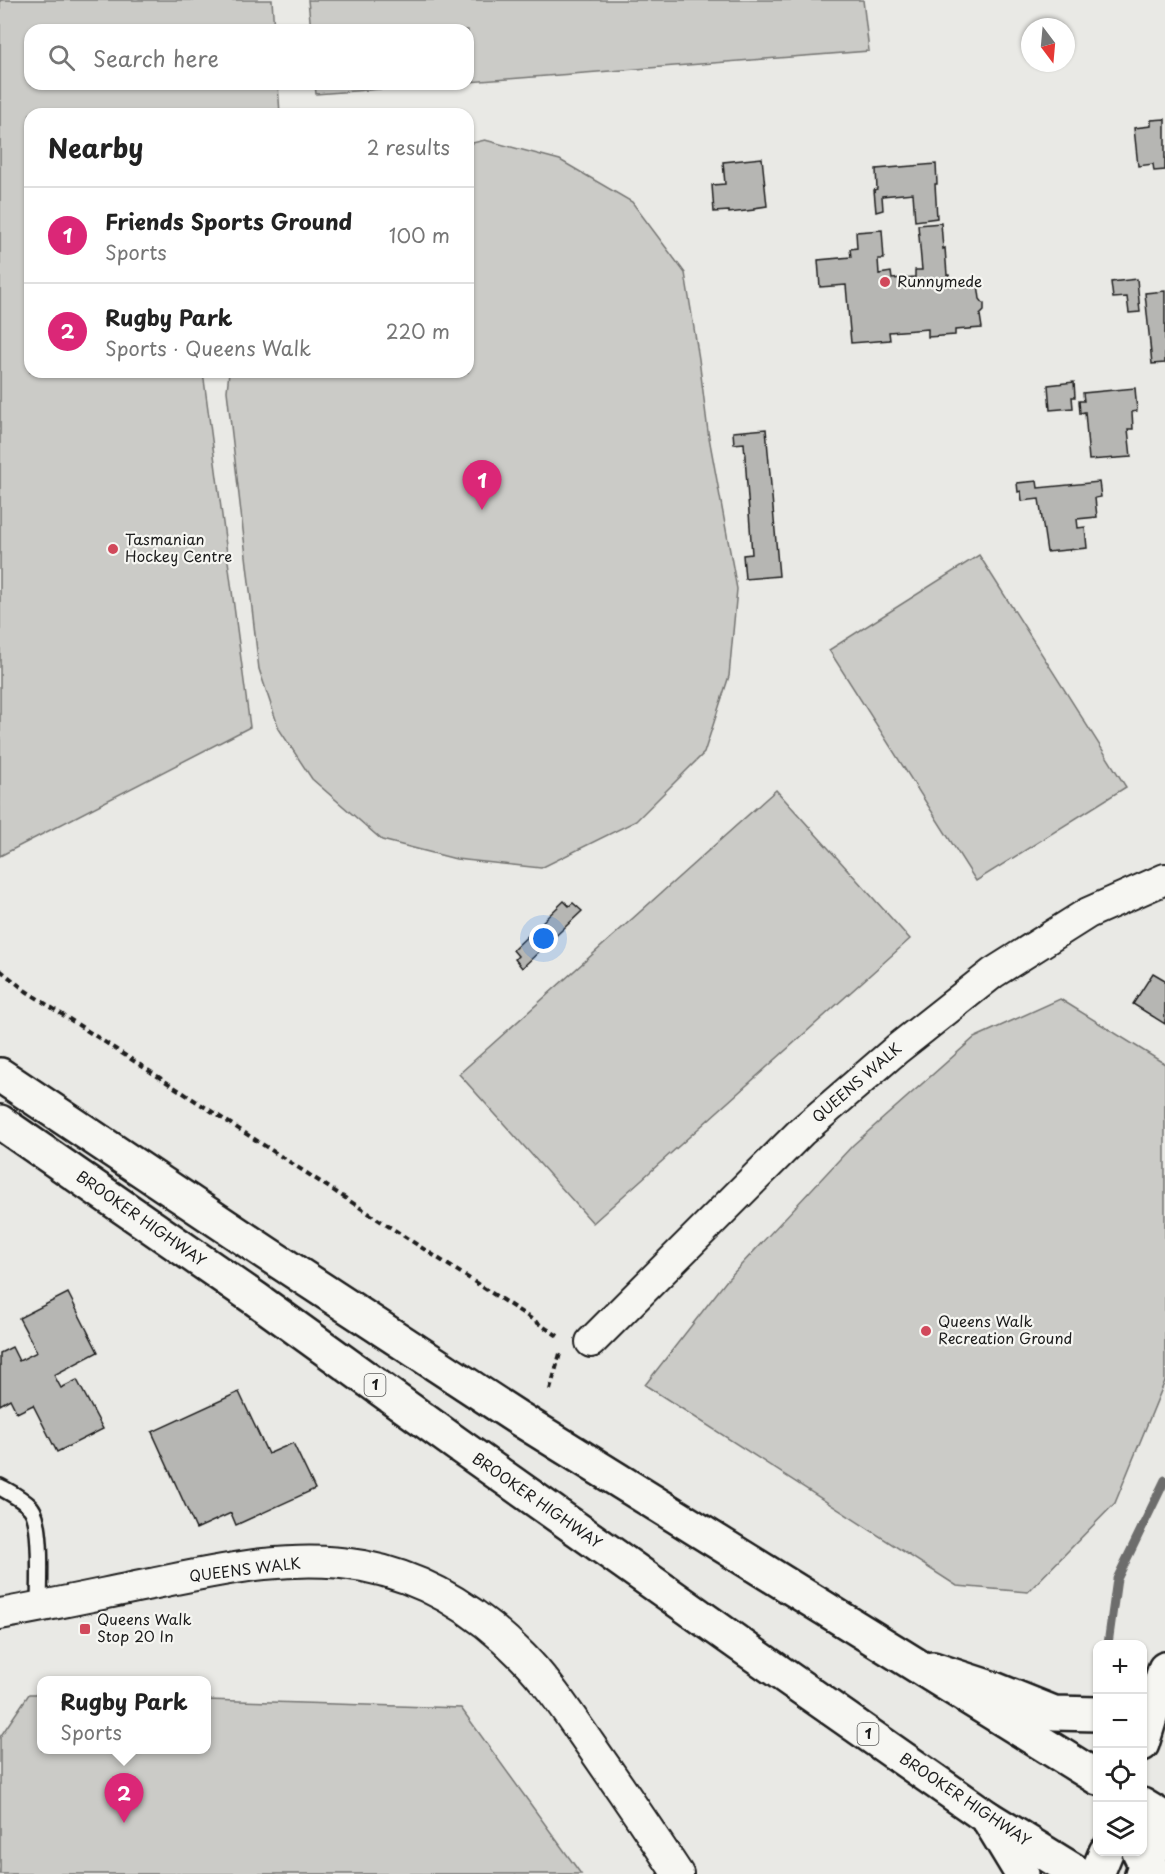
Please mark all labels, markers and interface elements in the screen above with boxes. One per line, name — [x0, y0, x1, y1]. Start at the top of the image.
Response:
north arrow — [1021, 18, 1075, 72]
search box — [24, 24, 474, 90]
icon: search — [45, 41, 78, 74]
text: Search here — [93, 41, 219, 74]
text: Nearby — [48, 128, 143, 167]
text: 2 results — [367, 132, 450, 162]
text: Friends Sports Ground — [105, 204, 352, 237]
text: 1 — [63, 220, 72, 250]
text: 100 m — [389, 220, 450, 250]
text: Sports — [105, 237, 167, 267]
place label: Runnymede — [897, 269, 982, 292]
marker: Runnymede — [878, 275, 892, 289]
text: Rugby Park — [105, 300, 233, 333]
text: 2 — [60, 316, 75, 346]
text: 220 m — [386, 316, 450, 346]
text: Sports · Queens Walk — [105, 333, 311, 363]
pin: 1 — [462, 460, 502, 510]
place label: Tasmanian Hockey Centre — [125, 527, 232, 567]
marker: Tasmanian Hockey Centre — [106, 542, 120, 556]
your location — [529, 924, 558, 953]
street label: QUEENS WALK — [806, 1036, 906, 1127]
street label: BROOKER HIGHWAY — [72, 1164, 212, 1272]
place label: Queens Walk Recreation Ground — [938, 1309, 1072, 1349]
marker: Queens Walk Recreation Ground — [919, 1324, 933, 1338]
road number: 1 — [364, 1374, 386, 1396]
street label: BROOKER HIGHWAY — [468, 1446, 608, 1554]
street label: QUEENS WALK — [188, 1550, 302, 1587]
place label: Queens Walk Stop 20 In — [97, 1607, 192, 1647]
marker: Queens Walk Stop 20 In — [78, 1622, 92, 1636]
map controls — [1093, 1640, 1147, 1856]
button: + — [1093, 1640, 1147, 1694]
popup — [37, 1676, 211, 1754]
text: Rugby Park — [60, 1684, 188, 1717]
button: − — [1093, 1694, 1147, 1748]
text: Sports — [60, 1717, 122, 1747]
road number: 1 — [858, 1723, 878, 1745]
street label: BROOKER HIGHWAY — [896, 1746, 1036, 1852]
button: locate — [1093, 1748, 1147, 1802]
pin: 2 — [104, 1774, 144, 1823]
button: layers — [1093, 1802, 1147, 1856]

